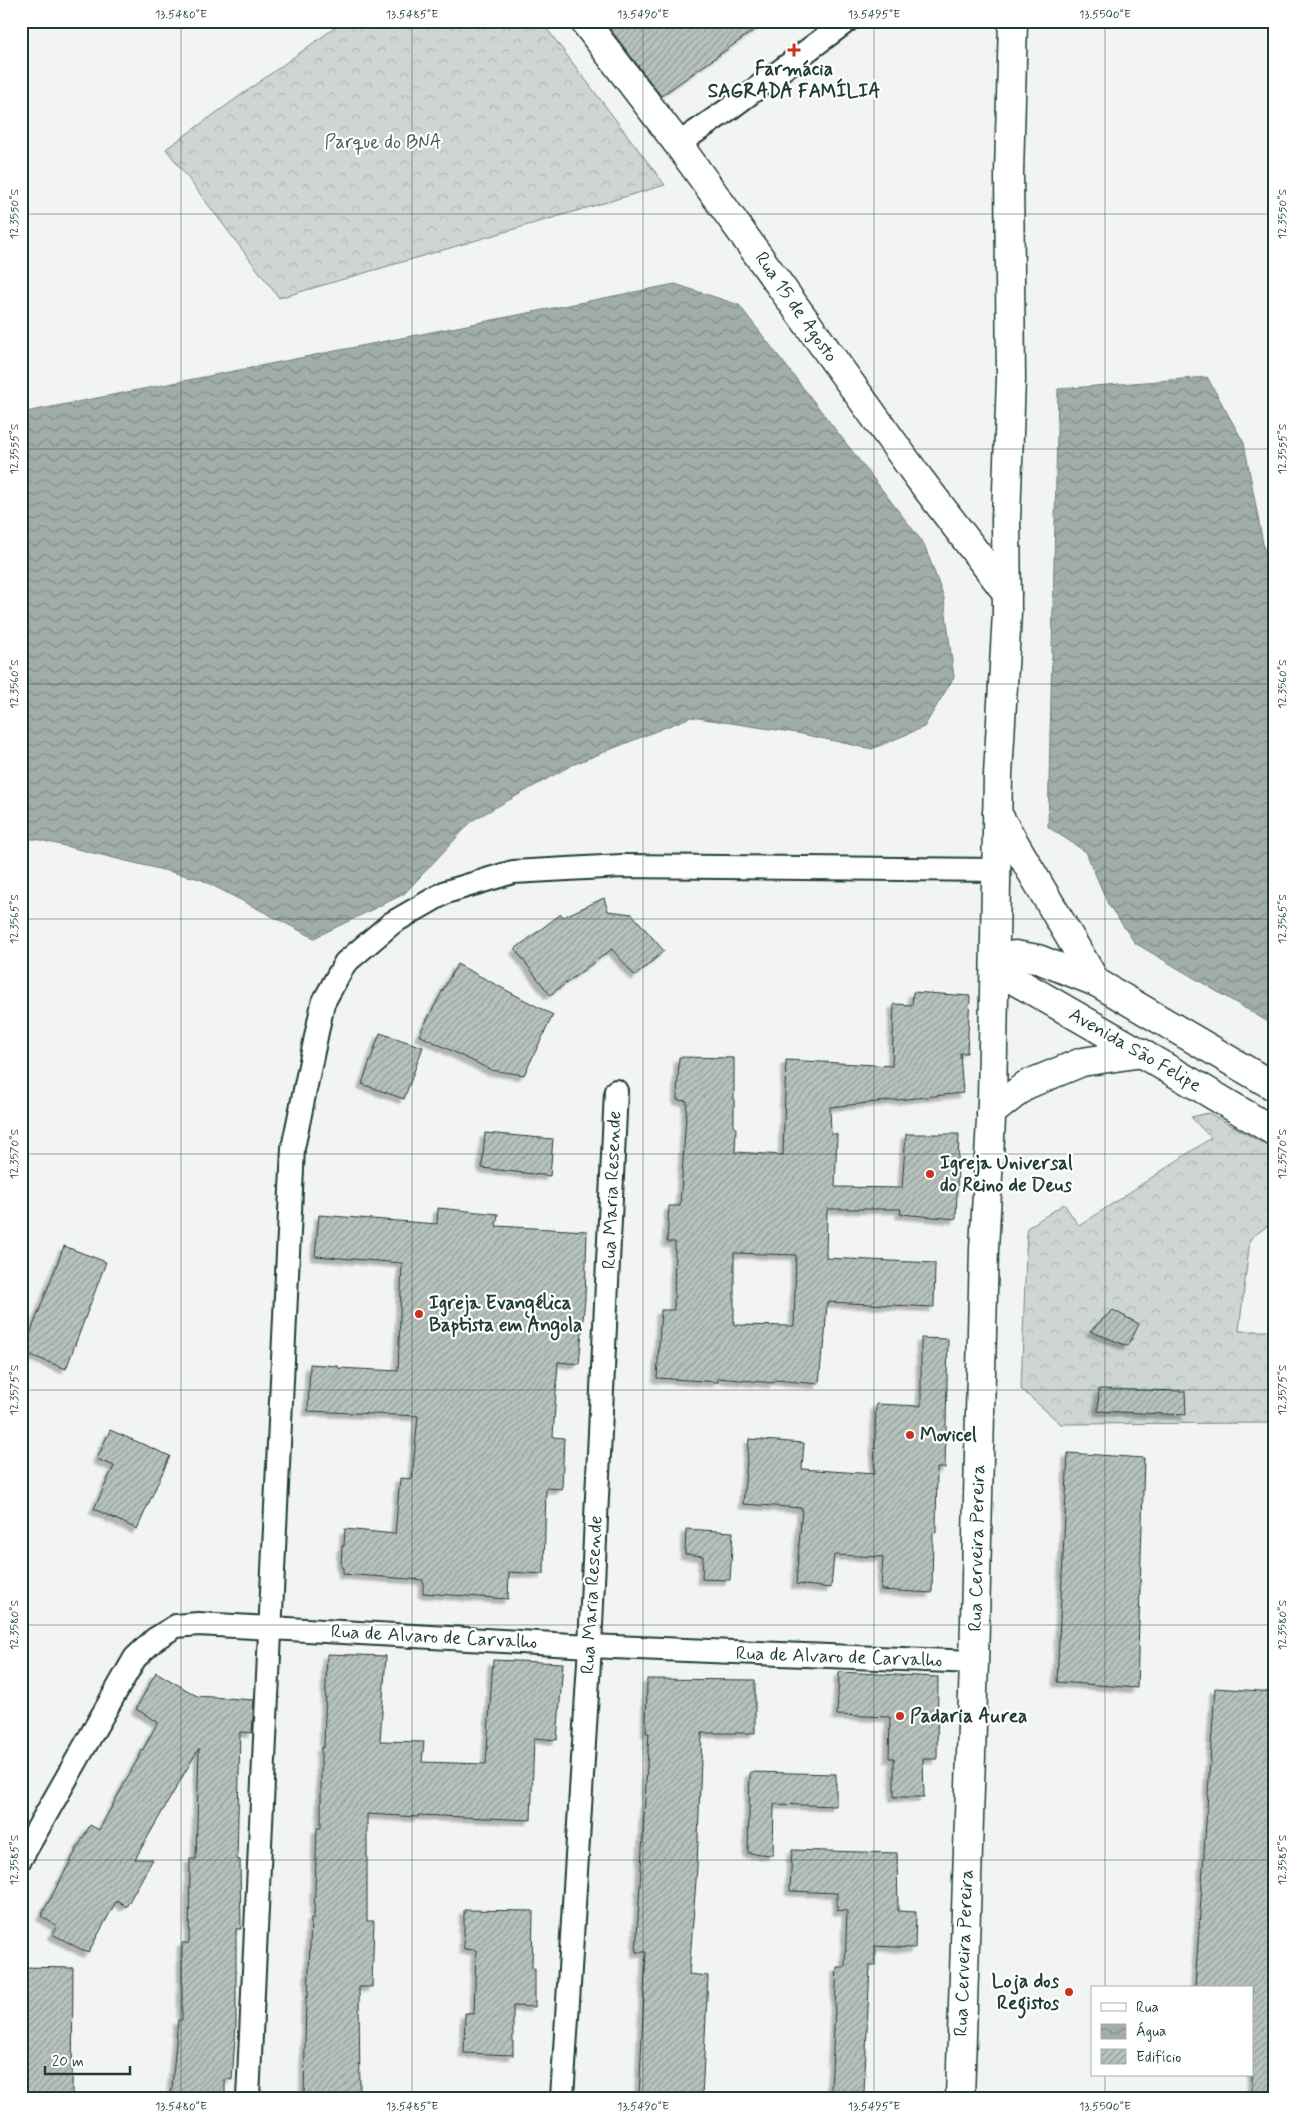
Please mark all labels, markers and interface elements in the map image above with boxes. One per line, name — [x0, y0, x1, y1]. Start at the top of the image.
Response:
text: 13.5480°E — [155, 7, 207, 23]
text: 13.5485°E — [386, 7, 438, 23]
text: 13.5490°E — [617, 7, 669, 23]
text: 13.5495°E — [848, 7, 900, 23]
text: 13.5500°E — [1079, 7, 1131, 23]
marker: Farmácia SAGRADA FAMÍLIA — [788, 44, 800, 56]
place label: Farmácia SAGRADA FAMÍLIA — [708, 57, 880, 104]
park label: Parque do BNA — [324, 130, 442, 155]
text: 12.3550°S — [7, 188, 23, 239]
text: 12.3550°S — [1275, 188, 1291, 239]
street label: Rua 15 de Agosto — [748, 247, 843, 368]
text: 12.3555°S — [7, 423, 23, 474]
text: 12.3555°S — [1275, 423, 1291, 474]
text: 12.3560°S — [7, 659, 23, 709]
text: 12.3560°S — [1275, 659, 1291, 709]
text: 12.3565°S — [7, 894, 23, 944]
text: 12.3565°S — [1275, 894, 1291, 944]
street label: Avenida São Felipe — [1064, 1002, 1206, 1098]
street label: Rua Maria Resende — [597, 1110, 627, 1270]
text: 12.3570°S — [7, 1128, 23, 1179]
text: 12.3570°S — [1275, 1128, 1291, 1179]
place label: Igreja Universal do Reino de Deus — [940, 1151, 1073, 1198]
marker: Igreja Universal do Reino de Deus — [924, 1168, 936, 1180]
place label: Igreja Evangélica Baptista em Angola — [429, 1291, 582, 1341]
marker: Igreja Evangélica Baptista em Angola — [413, 1308, 425, 1320]
text: 12.3575°S — [7, 1364, 23, 1415]
text: 12.3575°S — [1275, 1364, 1291, 1415]
place label: Movicel — [920, 1423, 977, 1448]
marker: Movicel — [904, 1429, 916, 1441]
street label: Rua Cerveira Pereira — [963, 1464, 991, 1632]
street label: Rua Maria Resende — [575, 1515, 609, 1675]
text: 12.3580°S — [7, 1600, 23, 1650]
text: 12.3580°S — [1275, 1600, 1291, 1650]
street label: Rua de Alvaro de Carvalho — [330, 1619, 538, 1655]
street label: Rua de Alvaro de Carvalho — [735, 1641, 943, 1673]
place label: Padaria Aurea — [910, 1704, 1027, 1729]
marker: Padaria Aurea — [894, 1710, 906, 1722]
text: 12.3585°S — [7, 1834, 23, 1885]
text: 12.3585°S — [1275, 1834, 1291, 1885]
street label: Rua Cerveira Pereira — [949, 1869, 979, 2037]
place label: Loja dos Registos — [992, 1969, 1060, 2019]
marker: Loja dos Registos — [1063, 1986, 1075, 1998]
legend — [1091, 1986, 1254, 2076]
text: Rua — [1136, 1998, 1159, 2018]
text: Água — [1136, 2021, 1166, 2042]
scale bar — [45, 2044, 130, 2076]
text: Edifício — [1136, 2048, 1181, 2068]
text: 20 m — [52, 2052, 84, 2072]
text: 13.5480°E — [155, 2099, 207, 2115]
text: 13.5485°E — [386, 2099, 438, 2115]
text: 13.5490°E — [617, 2099, 669, 2115]
text: 13.5495°E — [848, 2099, 900, 2115]
text: 13.5500°E — [1079, 2099, 1131, 2115]

